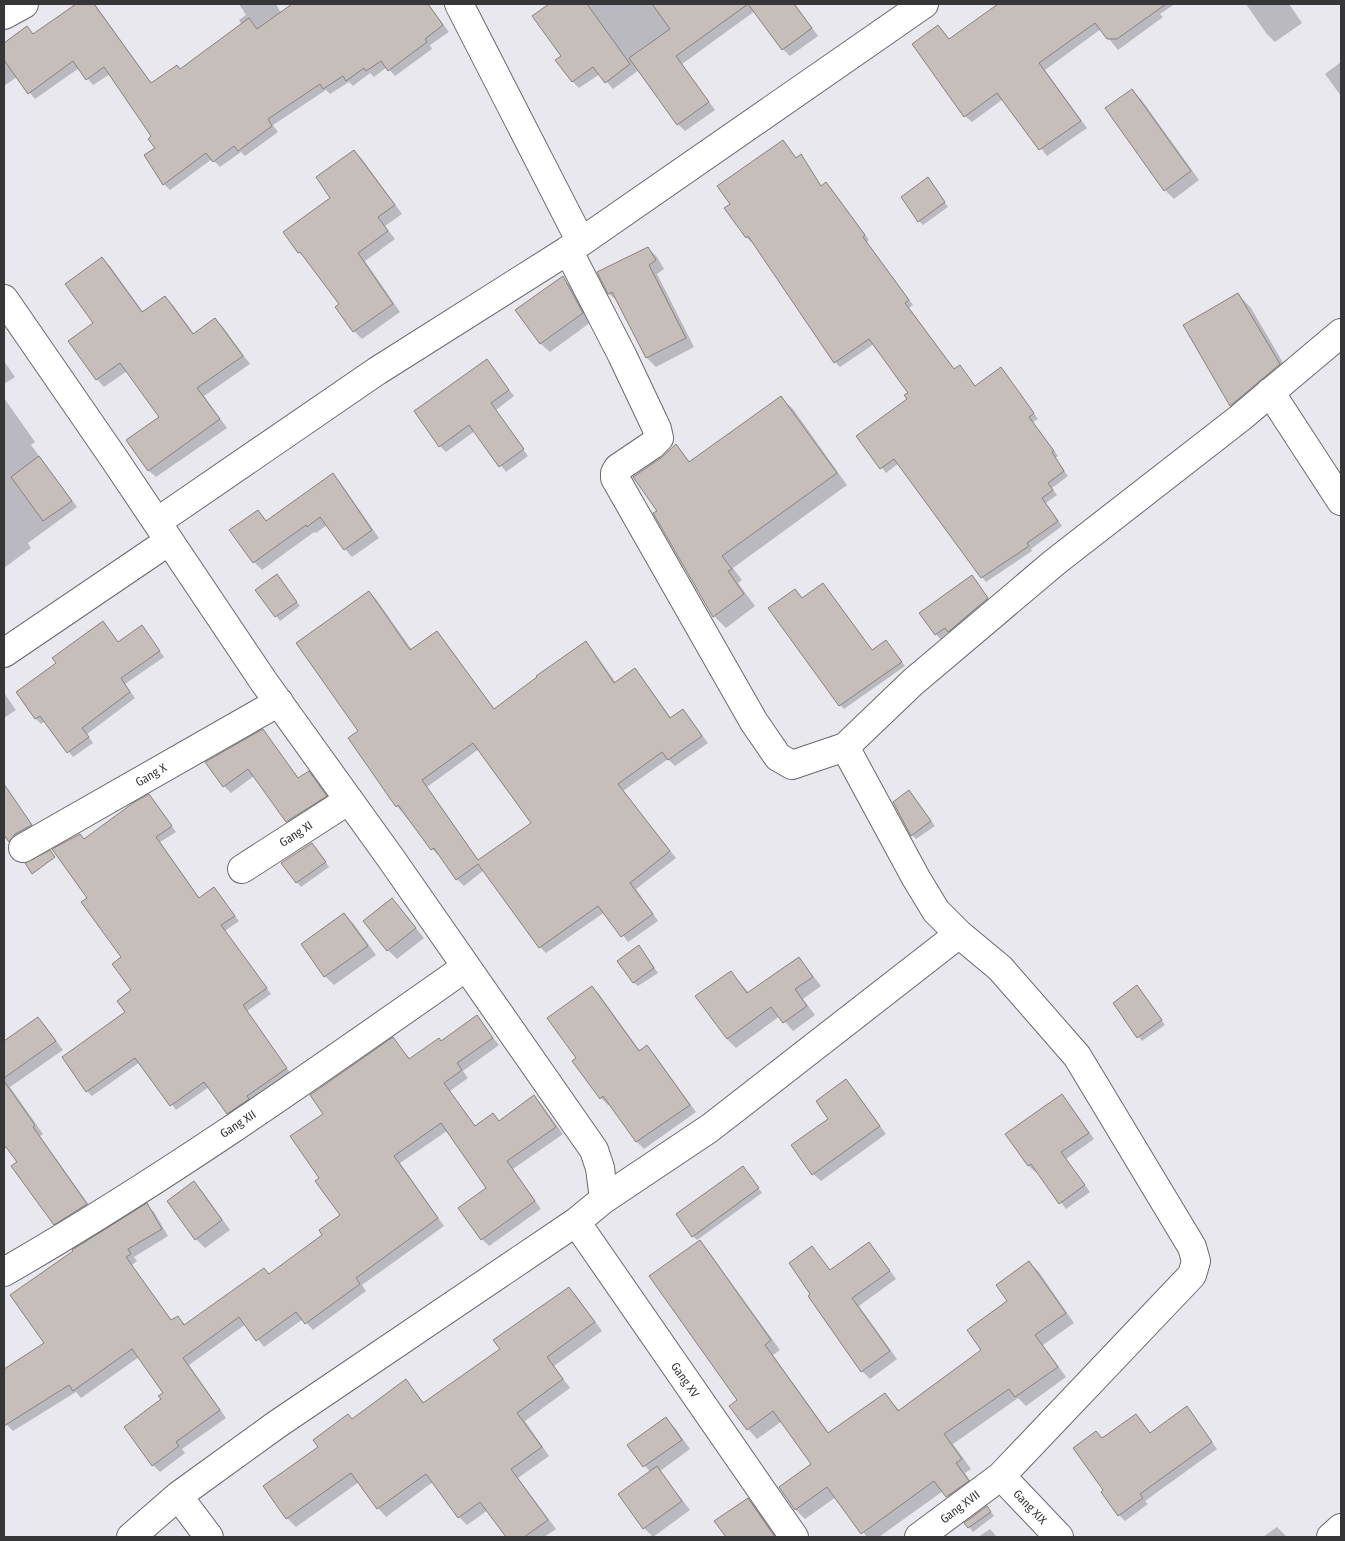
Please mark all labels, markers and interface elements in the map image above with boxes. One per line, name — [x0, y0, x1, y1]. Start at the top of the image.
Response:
street label: Gang X — [133, 761, 169, 789]
street label: Gang XI — [277, 818, 315, 850]
street label: Gang XII — [218, 1107, 258, 1141]
street label: Gang XV — [668, 1360, 703, 1401]
street label: Gang XIX — [1010, 1487, 1050, 1527]
street label: Gang XVII — [937, 1488, 983, 1526]

